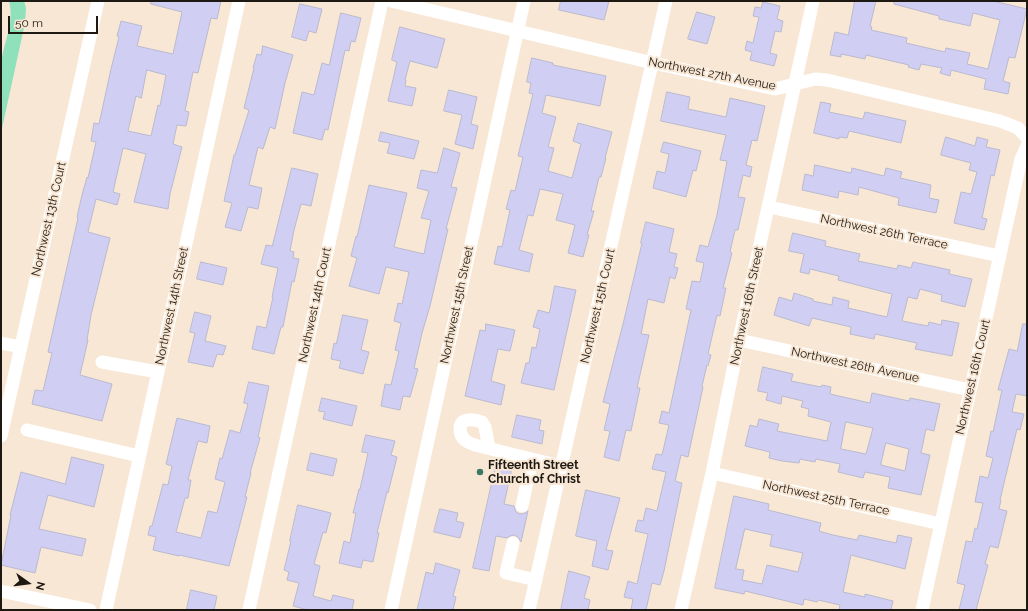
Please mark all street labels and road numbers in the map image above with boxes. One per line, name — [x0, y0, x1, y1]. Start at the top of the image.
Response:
street label: Northwest 27th Avenue — [647, 55, 777, 93]
street label: Northwest 13th Court — [29, 160, 69, 278]
street label: Northwest 26th Terrace — [819, 211, 949, 253]
street label: Northwest 15th Street — [437, 245, 477, 365]
street label: Northwest 14th Street — [152, 246, 192, 366]
street label: Northwest 14th Court — [296, 246, 334, 364]
street label: Northwest 16th Street — [727, 246, 767, 366]
street label: Northwest 15th Court — [578, 247, 618, 365]
street label: Northwest 16th Court — [953, 318, 993, 436]
street label: Northwest 26th Avenue — [790, 344, 920, 386]
street label: Northwest 25th Terrace — [761, 478, 891, 518]

